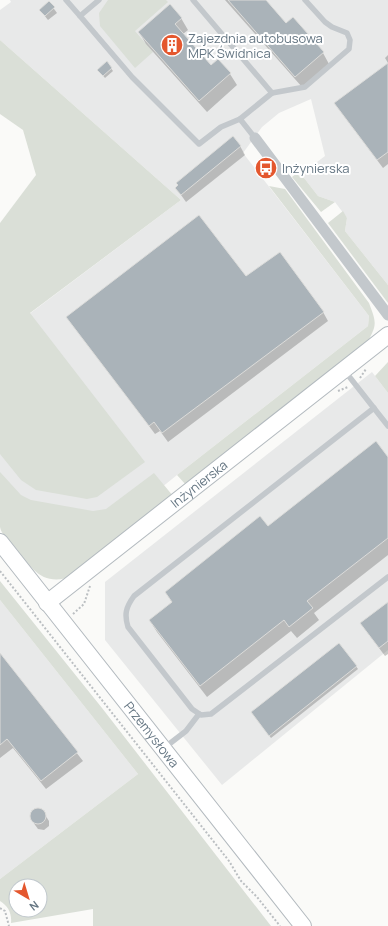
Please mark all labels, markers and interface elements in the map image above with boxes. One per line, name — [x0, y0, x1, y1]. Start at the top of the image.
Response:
place label: Zajezdnia autobusowa MPK Świdnica — [188, 29, 323, 62]
building icon: Zajezdnia autobusowa MPK Świdnica — [159, 32, 185, 58]
bus stop icon: Inżynierska — [253, 155, 279, 181]
place label: Inżynierska — [282, 159, 350, 177]
street label: Inżynierska — [167, 456, 231, 512]
street label: Przemysłowa — [120, 697, 184, 771]
north arrow — [8, 878, 48, 918]
text: N — [27, 898, 42, 915]

